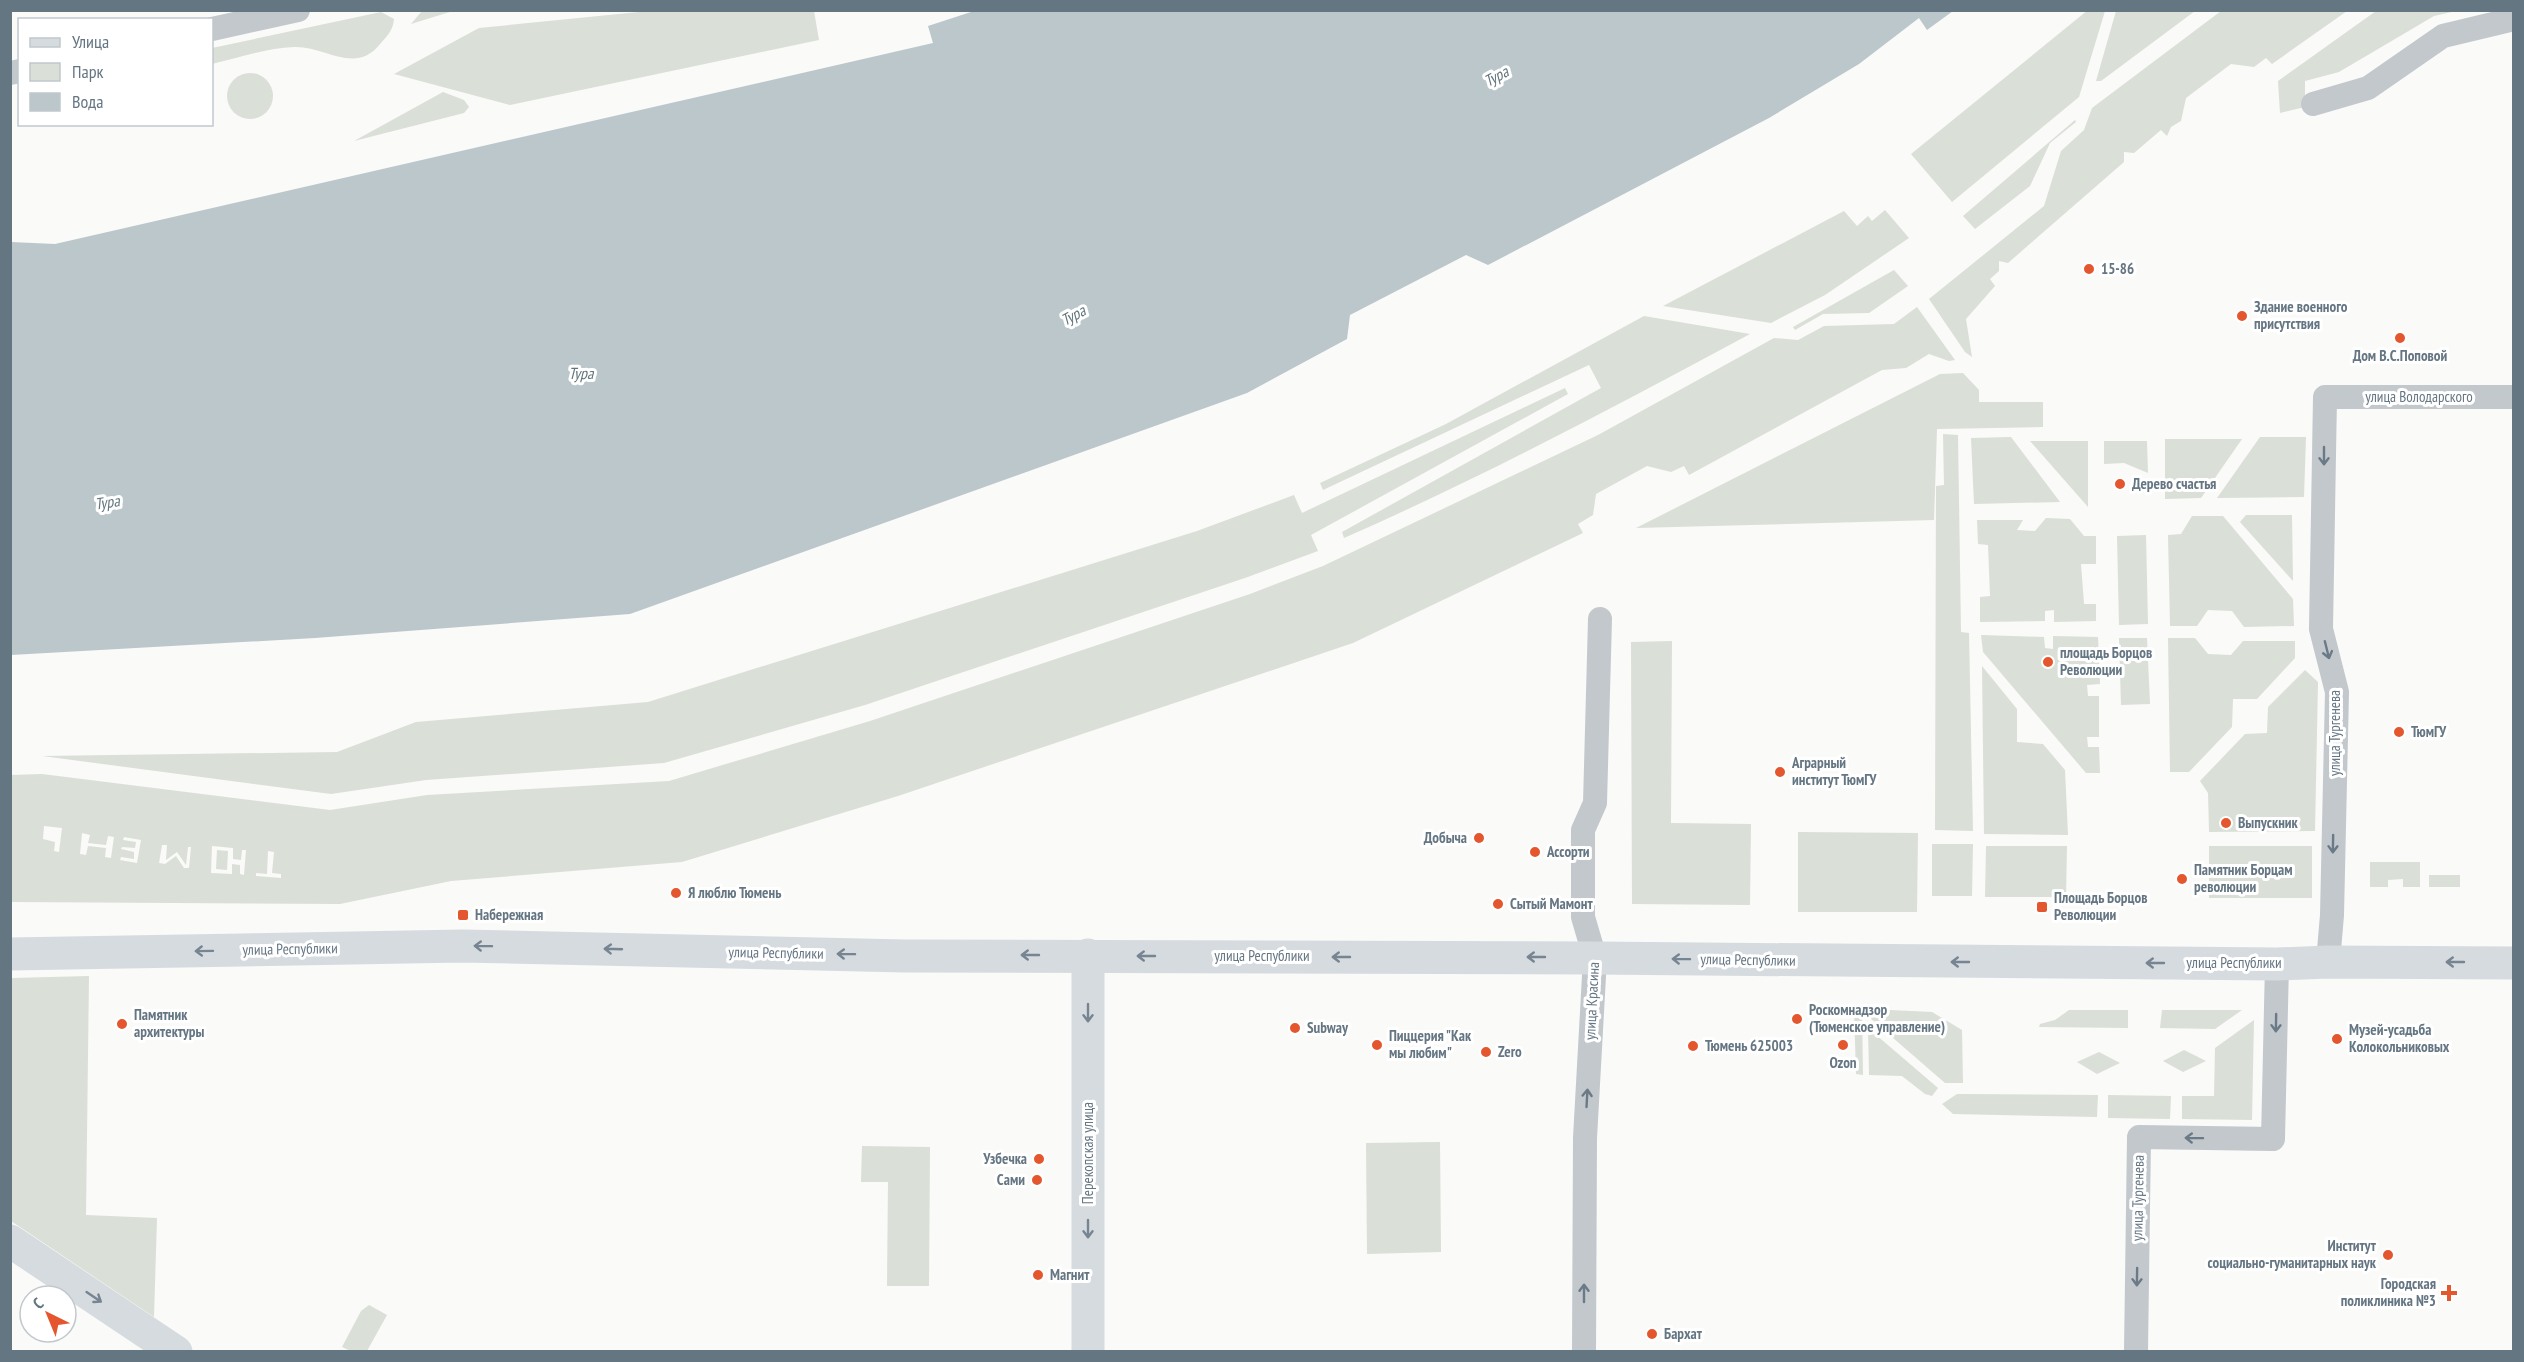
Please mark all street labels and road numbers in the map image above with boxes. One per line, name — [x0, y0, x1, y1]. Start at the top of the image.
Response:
street label: улица Володарского — [2365, 387, 2473, 406]
street label: улица Тургенева — [2325, 690, 2344, 776]
street label: улица Республики — [242, 938, 338, 959]
street label: улица Республики — [728, 942, 824, 963]
street label: улица Республики — [1214, 946, 1310, 965]
street label: улица Республики — [1700, 949, 1796, 970]
street label: улица Республики — [2186, 953, 2282, 972]
street label: улица Красина — [1580, 961, 1603, 1041]
street label: Перекопская улица — [1078, 1102, 1097, 1204]
street label: улица Тургенева — [2127, 1155, 2148, 1241]

